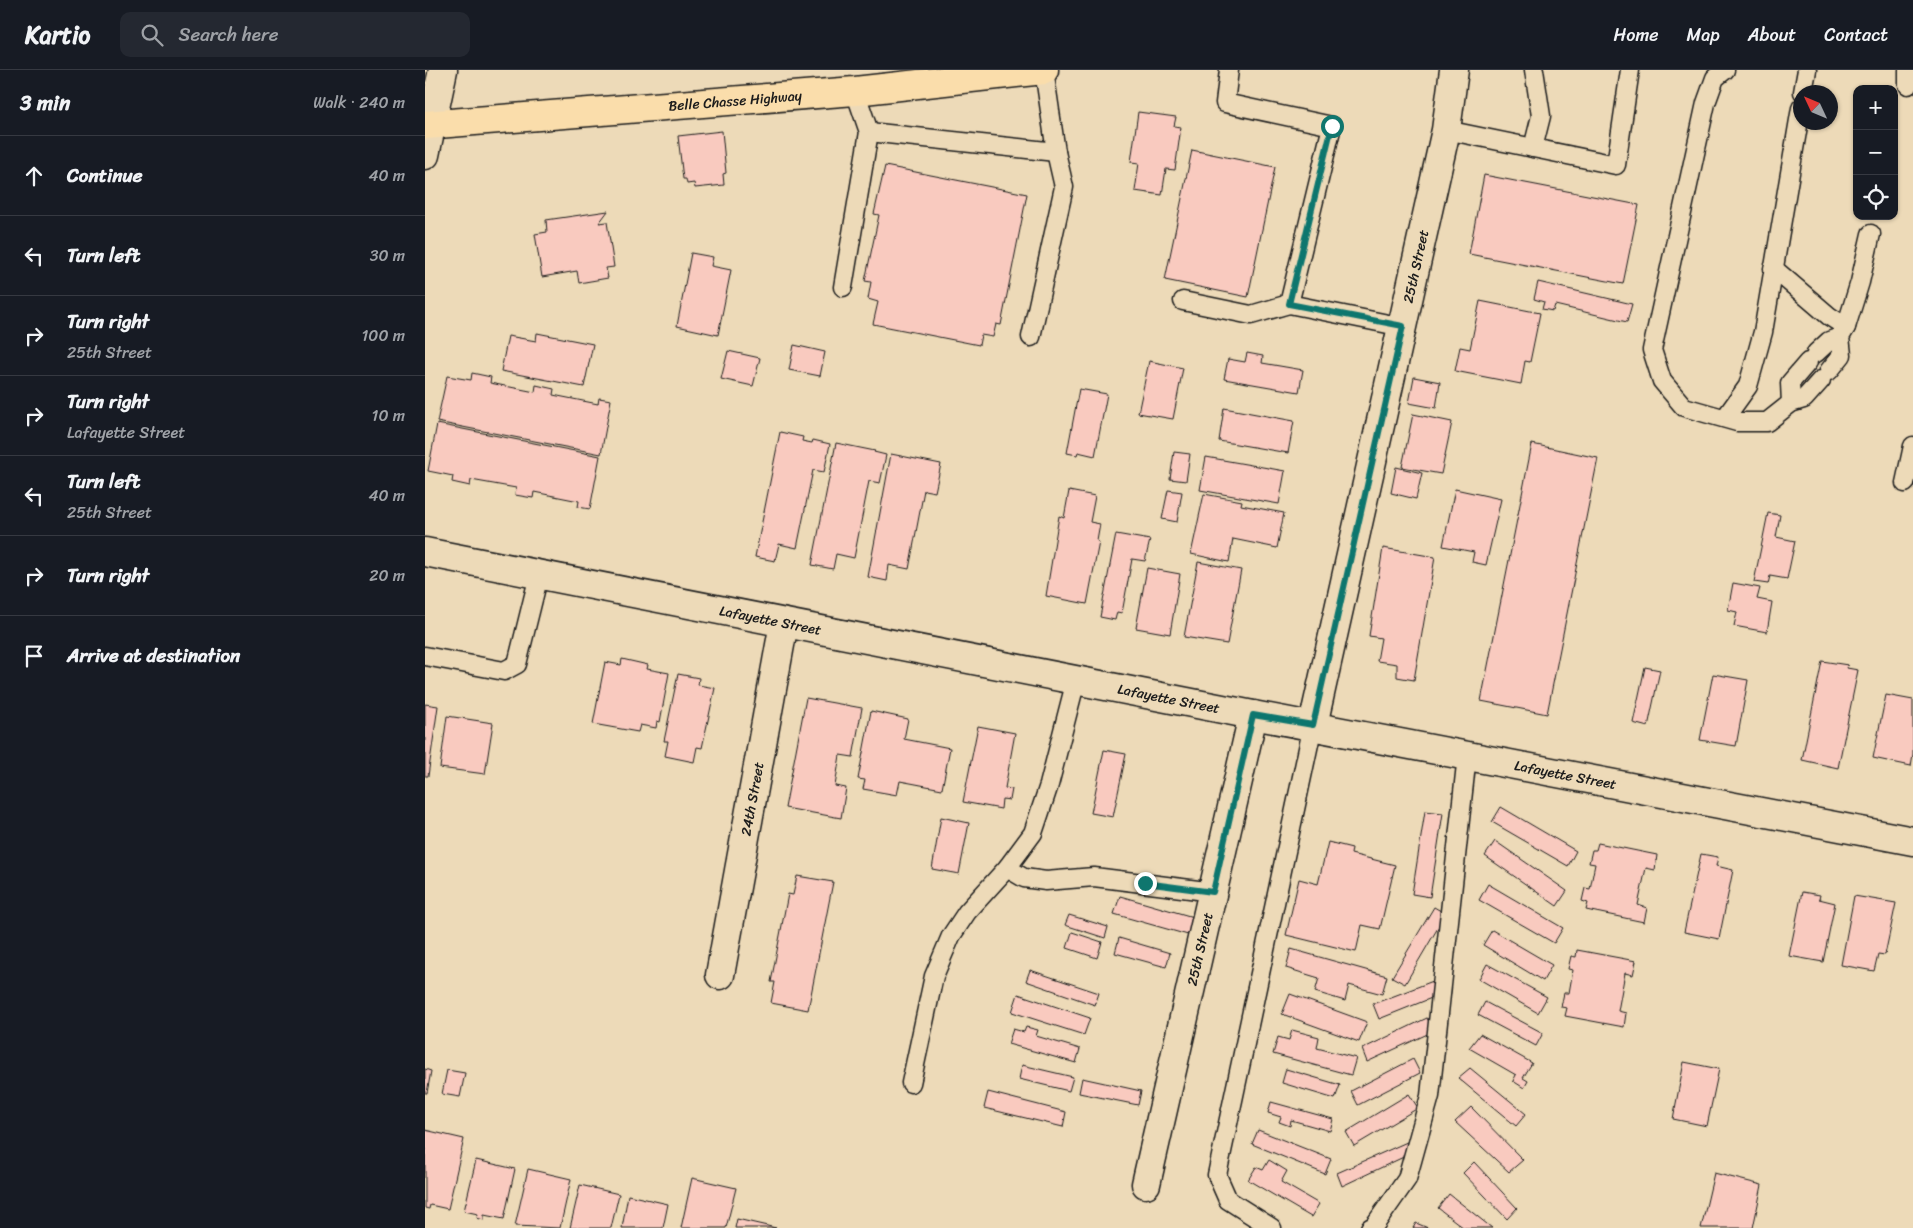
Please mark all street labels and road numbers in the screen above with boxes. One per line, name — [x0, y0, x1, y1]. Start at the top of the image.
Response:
street label: Belle Chasse Highway — [667, 83, 804, 118]
street label: 25th Street — [1395, 227, 1436, 305]
street label: Lafayette Street — [717, 598, 824, 642]
street label: Lafayette Street — [1116, 676, 1222, 721]
street label: Lafayette Street — [1512, 753, 1619, 797]
street label: 24th Street — [733, 760, 771, 838]
street label: 25th Street — [1179, 910, 1220, 988]

